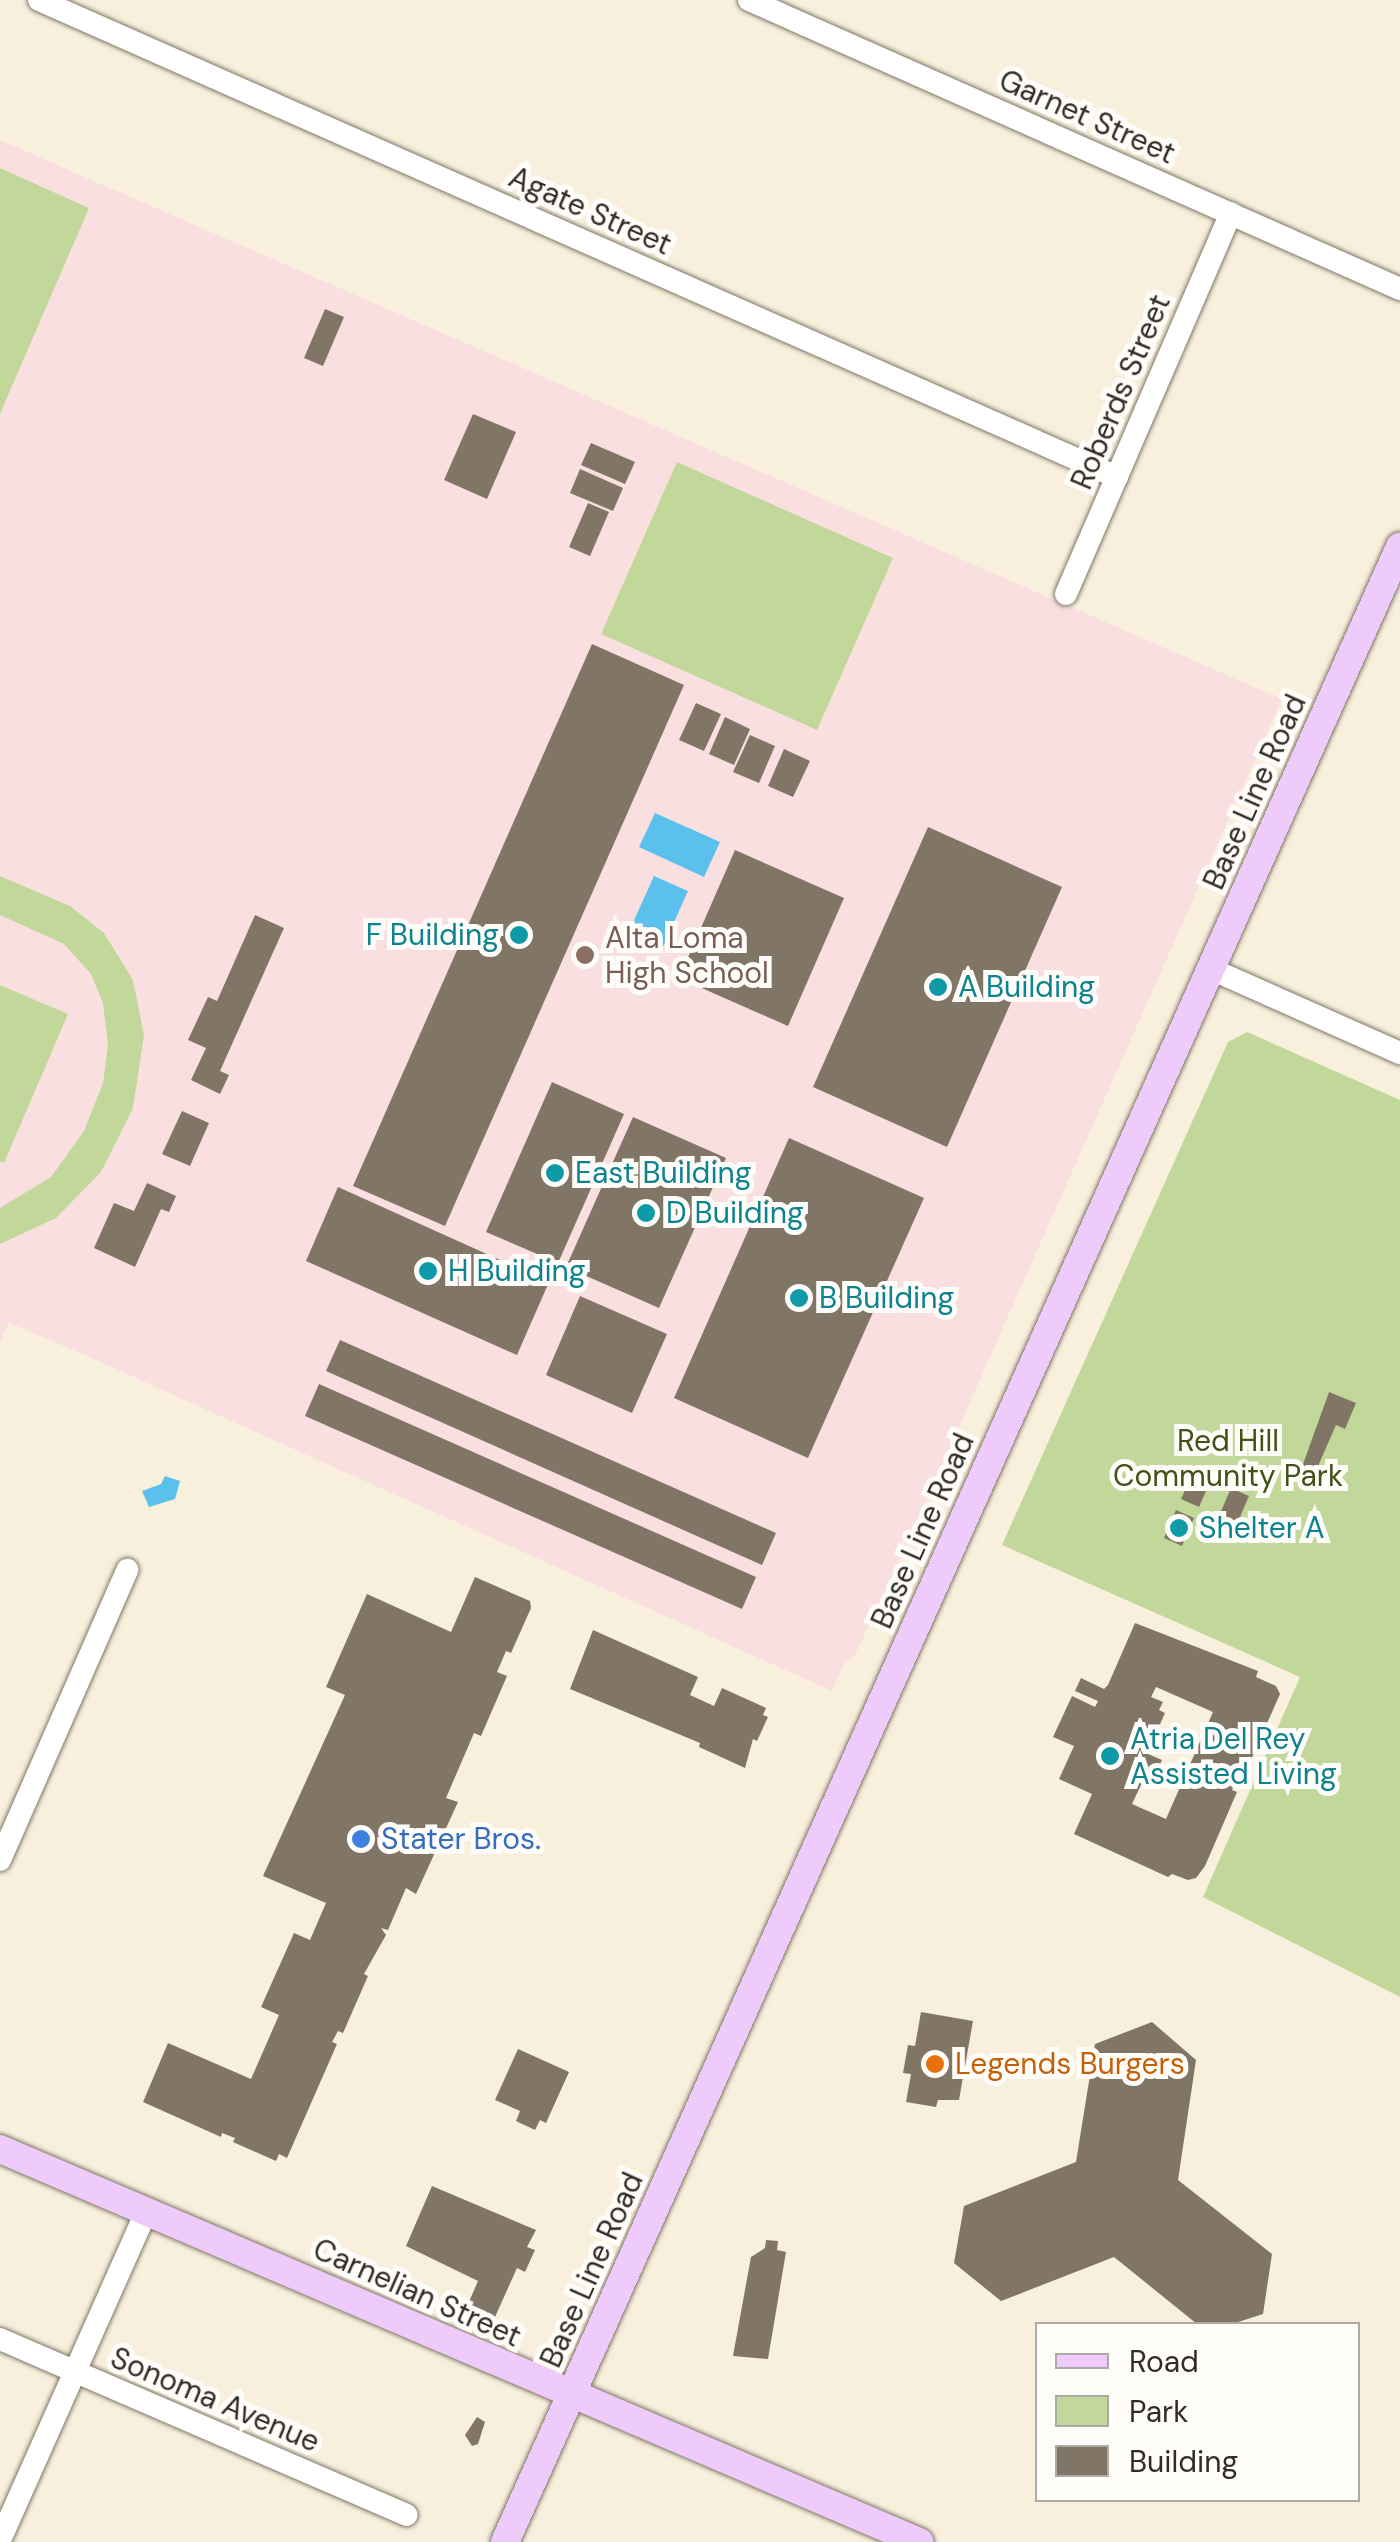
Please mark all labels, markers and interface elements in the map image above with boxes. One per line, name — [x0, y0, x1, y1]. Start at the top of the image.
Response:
street label: Garnet Street — [993, 62, 1181, 172]
street label: Agate Street — [503, 159, 677, 263]
street label: Roberds Street — [1064, 289, 1178, 495]
street label: Base Line Road — [1196, 689, 1314, 895]
place label: F Building — [366, 917, 499, 953]
place label: Alta Loma High School — [605, 920, 769, 990]
marker: F Building — [508, 924, 530, 946]
marker: Alta Loma High School — [574, 944, 596, 966]
place label: A Building — [958, 969, 1095, 1005]
marker: A Building — [927, 976, 949, 998]
place label: East Building — [575, 1155, 752, 1191]
marker: East Building — [544, 1162, 566, 1184]
place label: D Building — [666, 1195, 804, 1231]
marker: D Building — [635, 1202, 657, 1224]
place label: H Building — [448, 1253, 586, 1289]
marker: H Building — [417, 1260, 439, 1282]
place label: B Building — [819, 1280, 954, 1316]
marker: B Building — [788, 1287, 810, 1309]
park label: Red Hill Community Park — [1113, 1423, 1343, 1494]
street label: Base Line Road — [864, 1428, 982, 1634]
place label: Shelter A — [1199, 1510, 1325, 1546]
marker: Shelter A — [1168, 1517, 1190, 1539]
place label: Atria Del Rey Assisted Living — [1130, 1721, 1337, 1792]
marker: Atria Del Rey Assisted Living — [1099, 1745, 1121, 1767]
place label: Stater Bros. — [381, 1821, 541, 1857]
marker: Stater Bros. — [350, 1828, 372, 1850]
place label: Legends Burgers — [955, 2046, 1185, 2082]
marker: Legends Burgers — [924, 2053, 946, 2075]
street label: Base Line Road — [533, 2167, 651, 2373]
street label: Carnelian Street — [308, 2231, 526, 2355]
legend — [1035, 2322, 1360, 2502]
street label: Sonoma Avenue — [105, 2340, 325, 2460]
text: Road — [1129, 2342, 1199, 2381]
text: Park — [1129, 2392, 1188, 2431]
text: Building — [1129, 2442, 1238, 2481]

